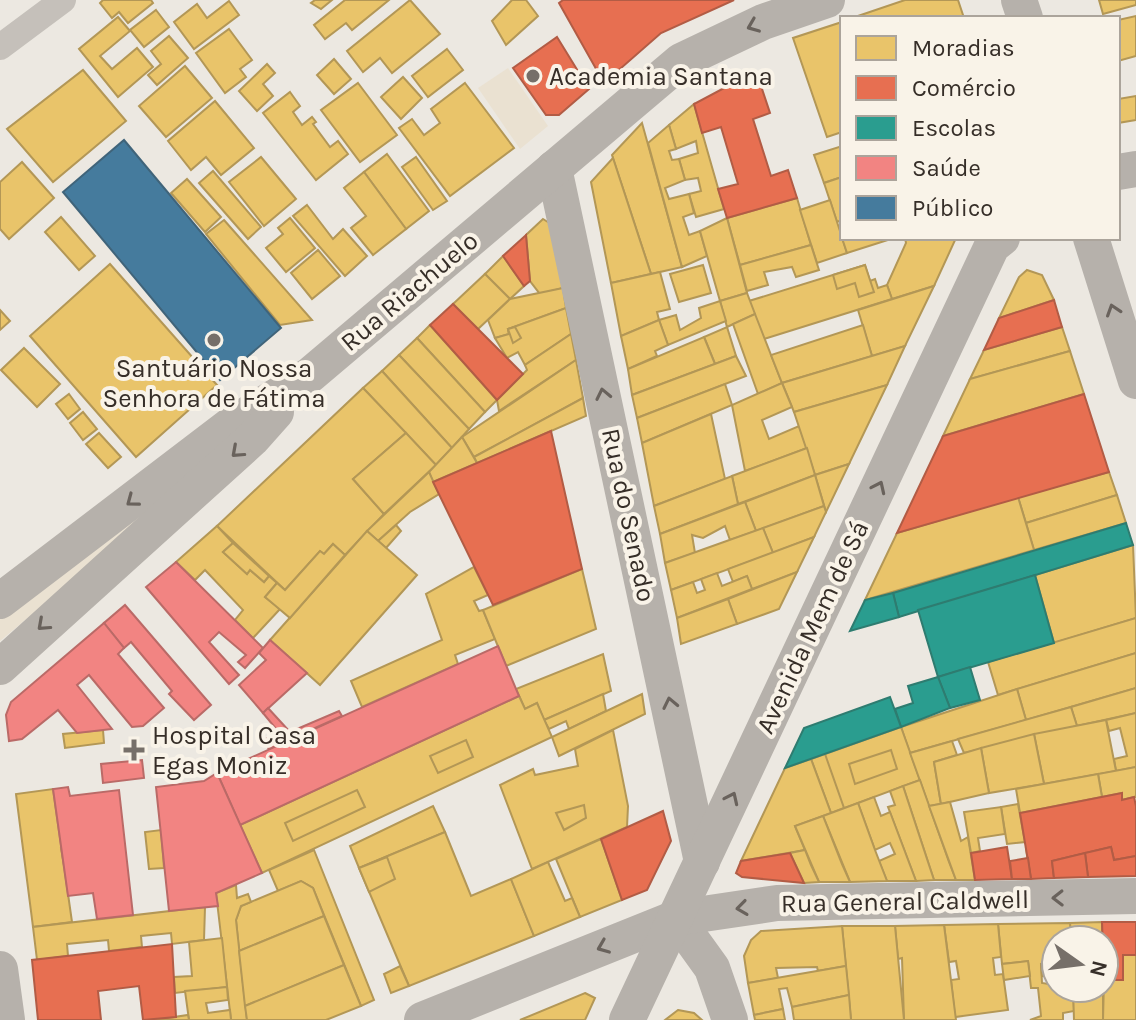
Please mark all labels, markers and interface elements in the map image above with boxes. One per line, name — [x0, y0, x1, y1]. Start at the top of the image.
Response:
one-way arrow — [747, 16, 761, 33]
legend — [840, 16, 1120, 240]
text: Moradias — [912, 34, 1015, 62]
place label: Academia Santana — [549, 61, 773, 92]
marker: Academia Santana — [524, 67, 542, 85]
text: Comércio — [912, 74, 1016, 102]
text: Escolas — [912, 114, 996, 142]
text: Saúde — [912, 154, 981, 182]
text: Público — [912, 194, 993, 222]
street label: Rua Riachuelo — [334, 225, 484, 358]
one-way arrow — [1106, 303, 1122, 317]
marker: Santuário Nossa Senhora de Fátima — [205, 331, 223, 349]
place label: Santuário Nossa Senhora de Fátima — [103, 353, 325, 414]
one-way arrow — [595, 388, 612, 401]
street label: Rua do Senado — [595, 425, 662, 605]
one-way arrow — [231, 443, 246, 457]
one-way arrow — [869, 480, 885, 495]
one-way arrow — [126, 491, 140, 505]
street label: Avenida Mem de Sá — [750, 516, 875, 738]
one-way arrow — [37, 616, 52, 630]
one-way arrow — [662, 697, 679, 710]
place label: Hospital Casa Egas Moniz — [152, 720, 316, 781]
marker: Hospital Casa Egas Moniz — [123, 739, 145, 761]
one-way arrow — [722, 791, 738, 806]
street label: Rua General Caldwell — [781, 884, 1029, 919]
one-way arrow — [1051, 889, 1064, 906]
one-way arrow — [736, 899, 749, 916]
north arrow — [1040, 924, 1120, 1004]
one-way arrow — [597, 937, 611, 954]
text: N — [1084, 958, 1113, 979]

